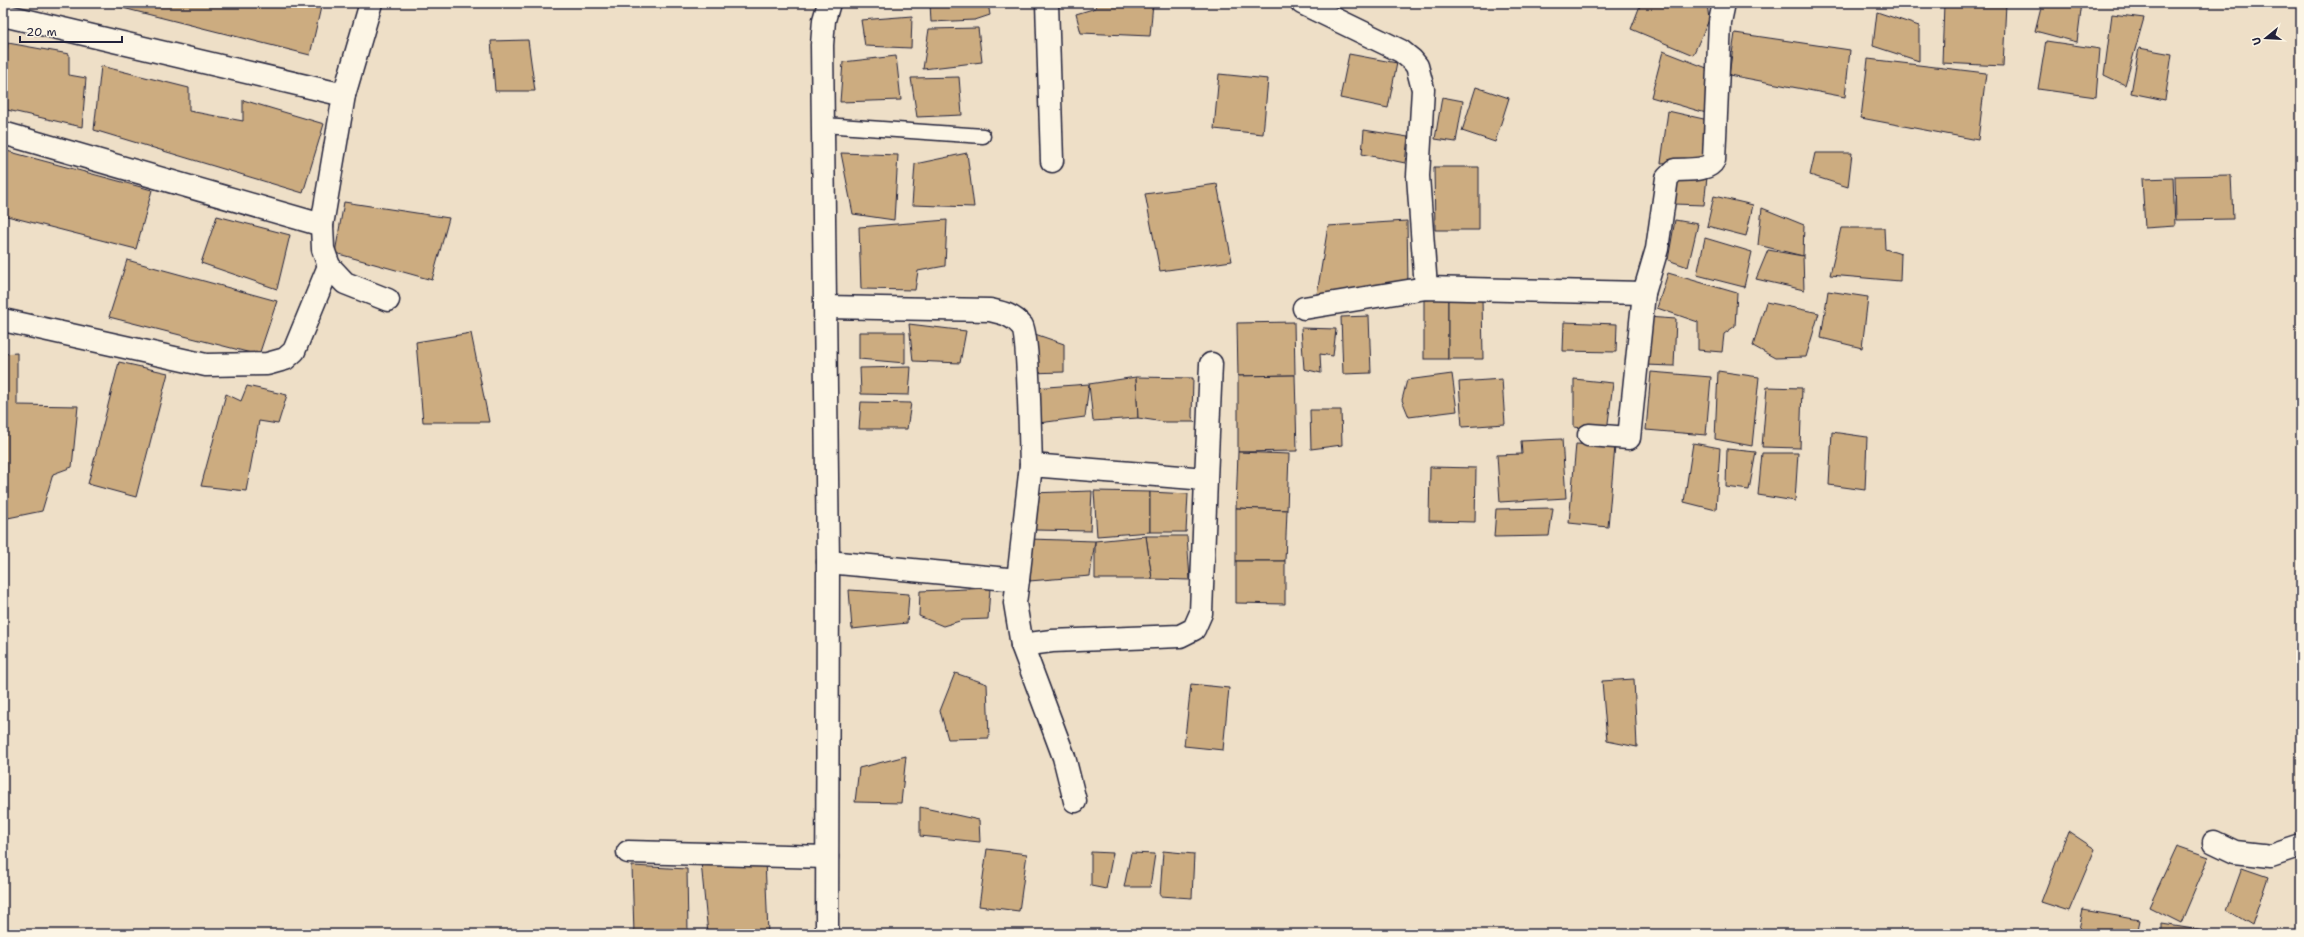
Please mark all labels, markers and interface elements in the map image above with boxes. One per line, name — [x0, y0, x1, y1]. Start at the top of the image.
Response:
scale bar — [20, 18, 122, 44]
north arrow — [2246, 18, 2286, 58]
text: 20 m — [26, 24, 57, 40]
text: U — [2249, 35, 2265, 47]

